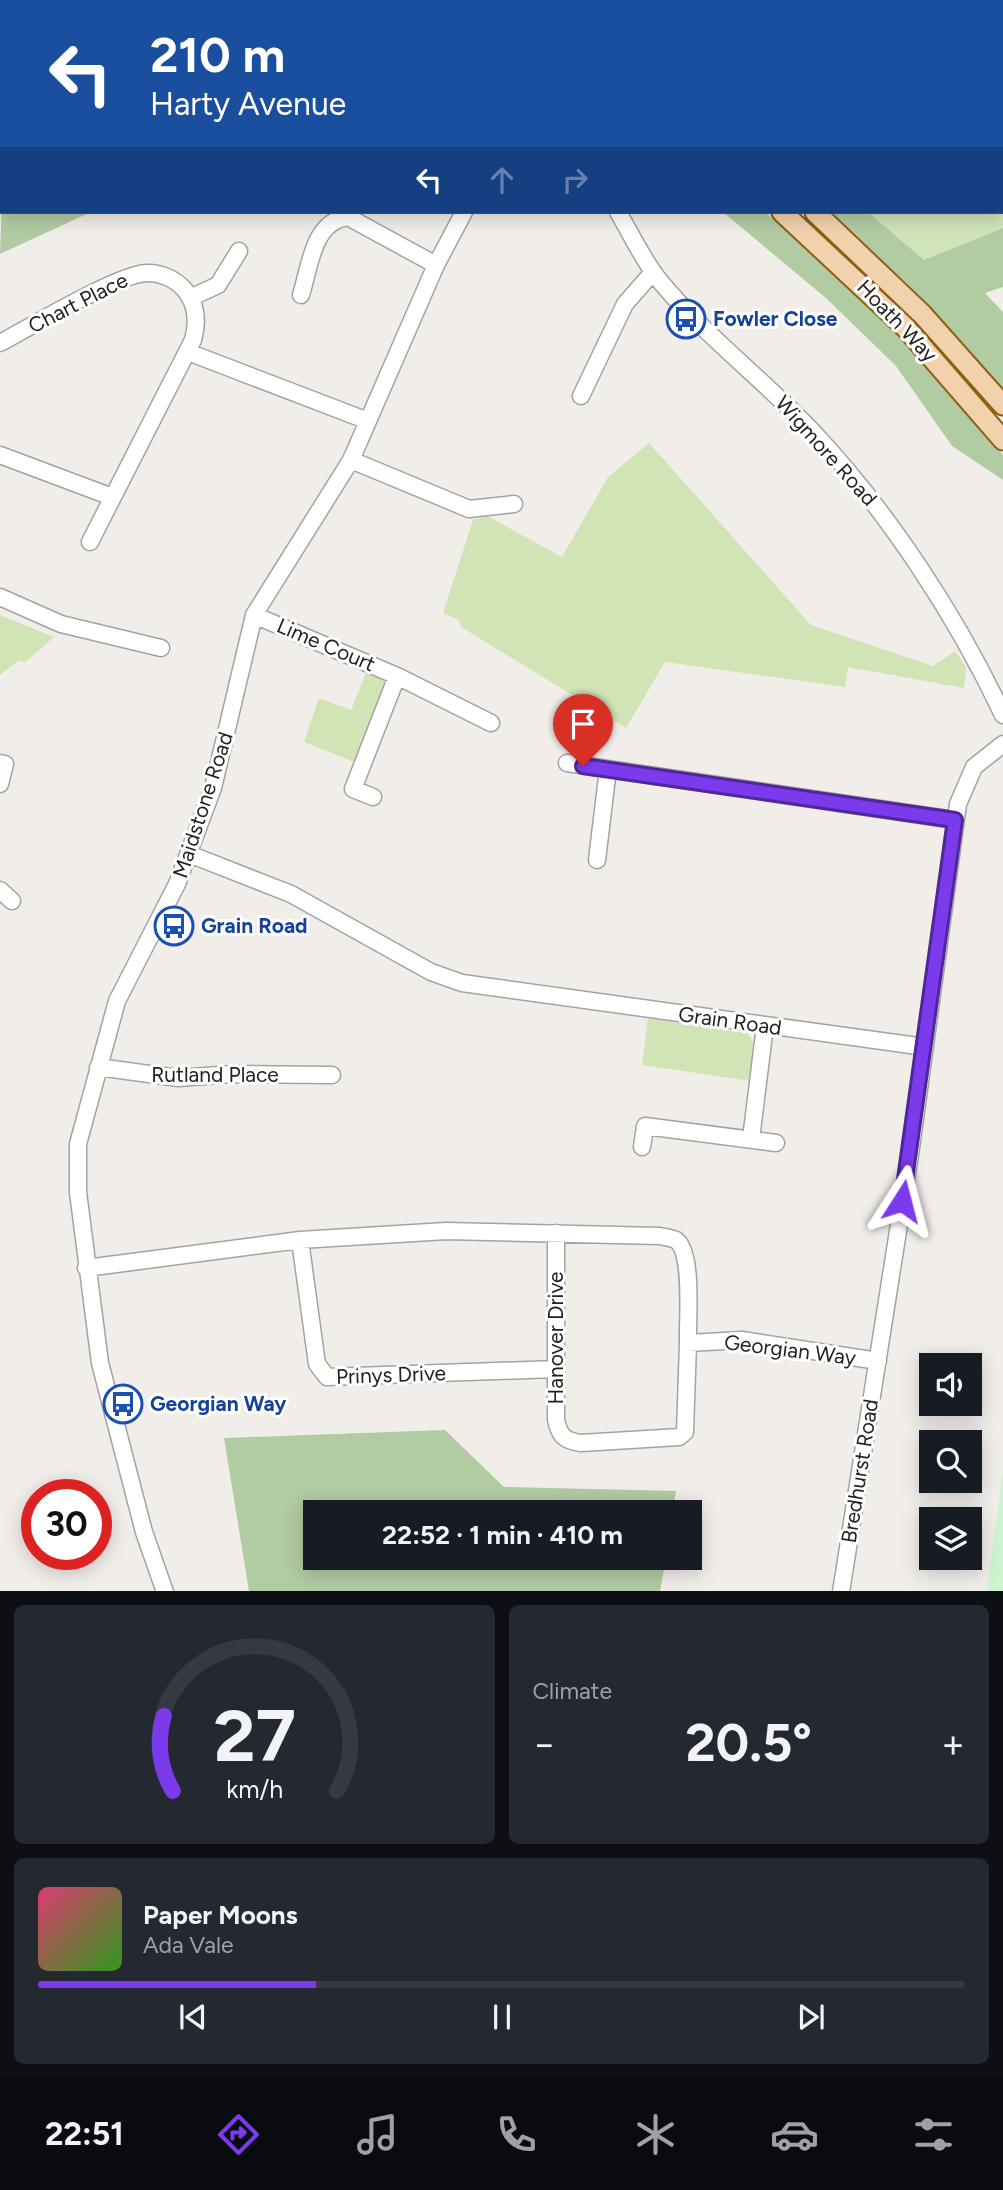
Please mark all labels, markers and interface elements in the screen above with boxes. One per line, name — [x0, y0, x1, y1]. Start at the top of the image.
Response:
text: 210 m — [150, 25, 285, 84]
icon: left — [35, 28, 126, 119]
text: Harty Avenue — [150, 85, 346, 123]
icon: left — [410, 161, 448, 199]
icon: ahead — [483, 161, 521, 199]
icon: right — [556, 161, 594, 199]
street label: Chart Place — [24, 267, 132, 338]
street label: Hoath Way — [852, 274, 943, 367]
bus stop icon: Fowler Close — [665, 298, 707, 340]
place label: Fowler Close — [713, 306, 838, 331]
street label: Wigmore Road — [770, 390, 882, 511]
street label: Lime Court — [273, 613, 379, 676]
pin — [553, 694, 613, 766]
icon: arrive — [564, 705, 602, 743]
street label: Maidstone Road — [167, 729, 238, 881]
bus stop icon: Grain Road — [153, 905, 195, 947]
place label: Grain Road — [201, 913, 308, 938]
street label: Grain Road — [677, 1001, 783, 1040]
street label: Rutland Place — [151, 1062, 279, 1087]
position arrow — [865, 1164, 939, 1238]
street label: Hanover Drive — [543, 1271, 568, 1405]
street label: Georgian Way — [723, 1329, 857, 1370]
map controls — [919, 1353, 982, 1570]
button: sound — [919, 1353, 982, 1416]
street label: Prinys Drive — [335, 1360, 446, 1389]
bus stop icon: Georgian Way — [102, 1383, 144, 1425]
place label: Georgian Way — [150, 1391, 287, 1416]
street label: Bredhurst Road — [836, 1397, 883, 1545]
button: search — [919, 1430, 982, 1493]
speed limit sign: 30 — [21, 1479, 112, 1570]
button: layers — [919, 1507, 982, 1570]
text: 22:52 · 1 min · 410 m — [382, 1519, 623, 1551]
text: Climate — [533, 1677, 612, 1705]
text: 27 — [213, 1692, 296, 1779]
text: 20.5° — [685, 1712, 812, 1774]
text: − — [533, 1721, 556, 1767]
text: + — [941, 1721, 965, 1767]
text: km/h — [226, 1773, 283, 1803]
text: Paper Moons — [143, 1899, 298, 1931]
text: Ada Vale — [143, 1931, 234, 1959]
icon: previous — [174, 1998, 212, 2036]
icon: pause — [483, 1998, 521, 2036]
icon: next — [792, 1998, 830, 2036]
icon: directions — [214, 2110, 263, 2159]
icon: music — [353, 2110, 402, 2159]
icon: phone — [492, 2110, 541, 2159]
icon: climate — [631, 2110, 680, 2159]
icon: car — [770, 2110, 819, 2159]
icon: filters — [909, 2110, 958, 2159]
text: 22:51 — [45, 2115, 124, 2153]

